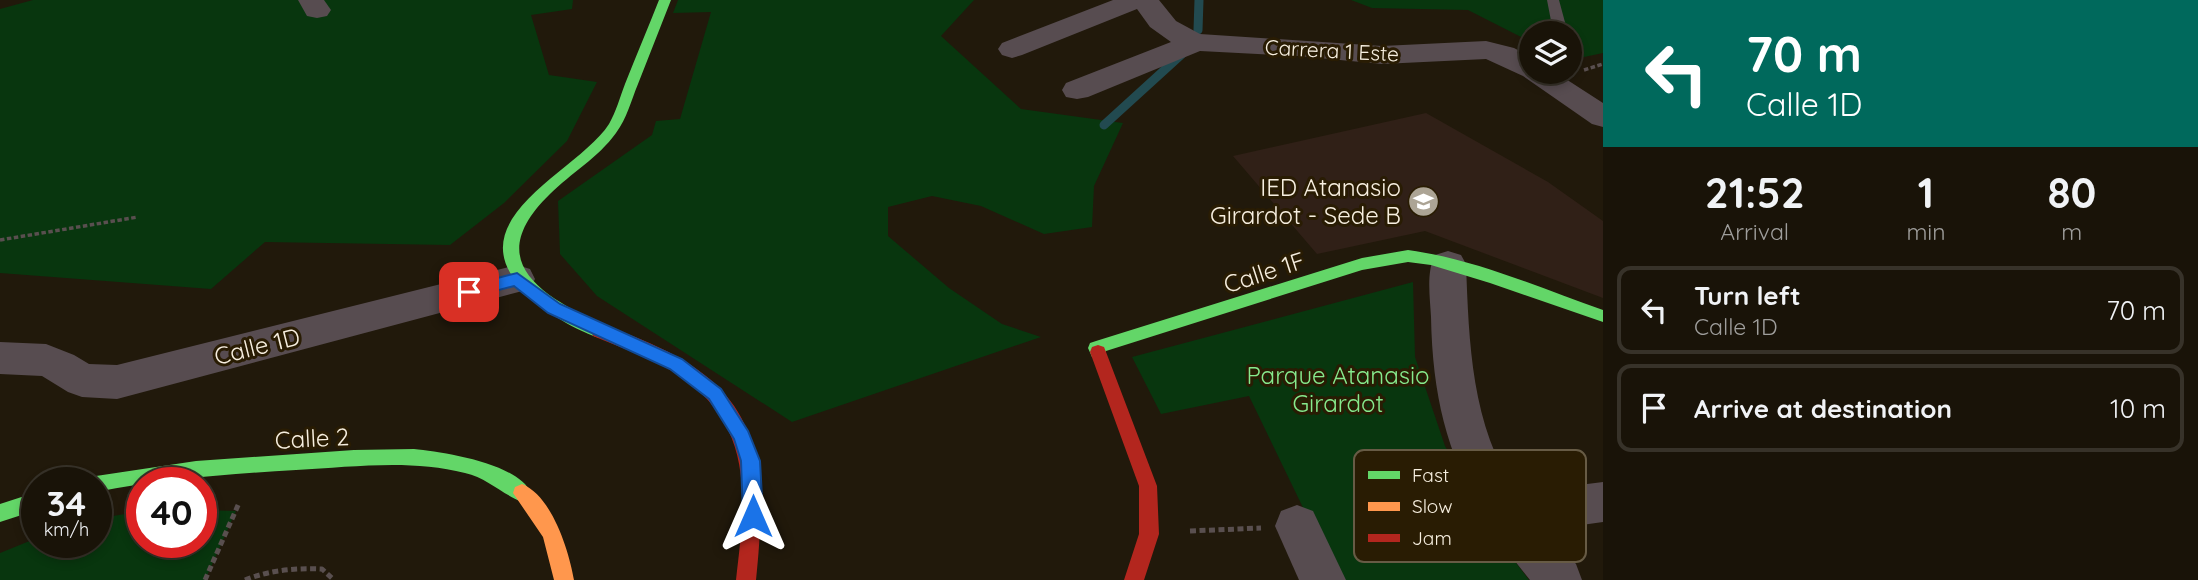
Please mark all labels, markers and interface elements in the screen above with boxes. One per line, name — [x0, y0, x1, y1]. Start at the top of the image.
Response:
map controls — [1519, 21, 1582, 84]
button: layers — [1519, 21, 1582, 84]
text: 70 m — [1746, 23, 1862, 84]
icon: left — [1631, 28, 1722, 119]
street label: Carrera 1 Este — [1264, 33, 1400, 67]
text: Calle 1D — [1746, 84, 1862, 124]
text: 21:52 — [1705, 166, 1805, 219]
text: 1 — [1918, 166, 1934, 219]
text: 80 — [2047, 166, 2096, 219]
place label: IED Atanasio Girardot - Sede B — [1210, 172, 1401, 230]
school or university icon: IED Atanasio Girardot - Sede B — [1407, 184, 1441, 218]
text: Arrival — [1720, 217, 1789, 246]
text: min — [1906, 217, 1946, 246]
text: m — [2061, 217, 2082, 246]
street label: Calle 1F — [1220, 245, 1308, 299]
pin — [439, 262, 499, 322]
icon: arrive — [450, 273, 488, 311]
text: Turn left — [1694, 279, 1801, 312]
icon: left — [1635, 291, 1673, 329]
text: 70 m — [2106, 294, 2166, 327]
text: Calle 1D — [1694, 312, 1778, 341]
street label: Calle 1D — [211, 321, 303, 371]
park label: Parque Atanasio Girardot — [1246, 360, 1430, 418]
icon: arrive — [1635, 389, 1673, 427]
text: Arrive at destination — [1694, 392, 1952, 425]
text: 10 m — [2110, 392, 2166, 425]
street label: Calle 2 — [274, 421, 350, 455]
legend — [1354, 450, 1586, 562]
text: Fast — [1412, 463, 1449, 487]
speed limit sign: 40 — [126, 467, 217, 558]
position arrow — [716, 479, 790, 553]
text: 34 — [47, 481, 86, 525]
text: Slow — [1412, 494, 1453, 518]
text: km/h — [44, 518, 89, 541]
text: Jam — [1412, 526, 1452, 550]

